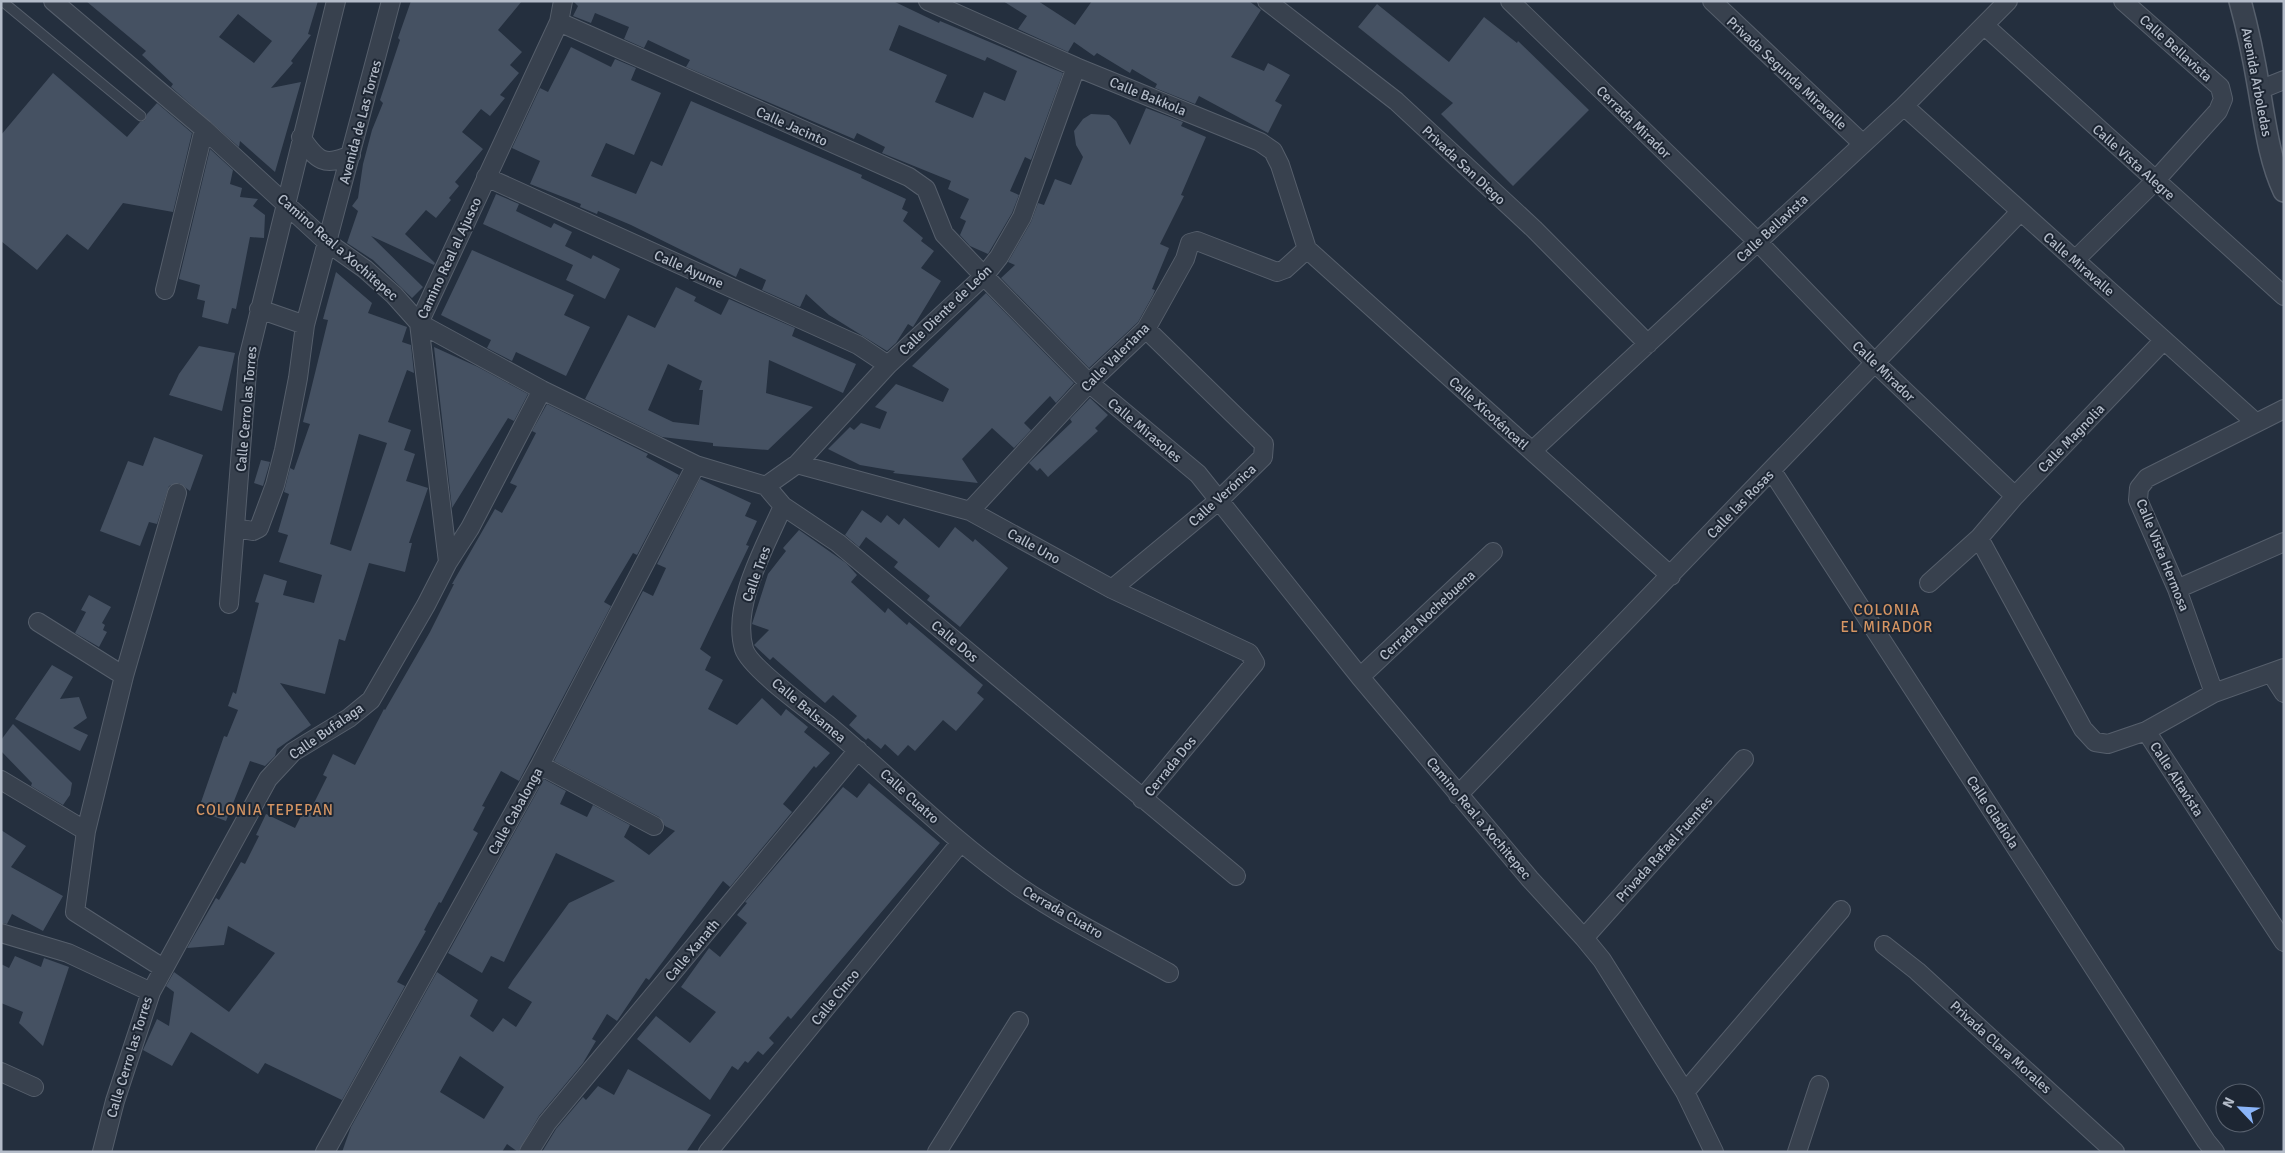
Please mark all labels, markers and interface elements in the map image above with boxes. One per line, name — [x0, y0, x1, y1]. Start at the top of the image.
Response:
street label: Calle Bellavista — [2136, 11, 2216, 85]
street label: Privada Segunda Miravalle — [1723, 13, 1850, 134]
street label: Avenida Arboledas — [2238, 26, 2275, 138]
street label: Avenida de Las Torres — [336, 58, 385, 186]
street label: Calle Bakkola — [1107, 73, 1189, 120]
street label: Cerrada Mirador — [1593, 82, 1675, 163]
street label: Calle Jacinto — [753, 103, 830, 150]
street label: Calle Vista Alegre — [2089, 121, 2178, 204]
street label: Privada San Diego — [1418, 122, 1509, 208]
street label: Camino Real a Xochitepec — [274, 190, 402, 305]
street label: Calle Bellavista — [1733, 191, 1812, 266]
street label: Camino Real al Ajusco — [414, 195, 485, 322]
street label: Calle Miravalle — [2040, 229, 2118, 300]
street label: Calle Ayume — [651, 247, 726, 292]
street label: Calle Diente de León — [895, 262, 995, 359]
street label: Calle Valeriana — [1078, 320, 1153, 395]
street label: Calle Mirador — [1849, 337, 1919, 406]
street label: Calle Cerro las Torres — [233, 346, 260, 472]
street label: Calle Xicoténcatl — [1445, 373, 1532, 454]
street label: Calle Mirasoles — [1104, 395, 1185, 466]
street label: Calle Magnolia — [2034, 400, 2108, 476]
street label: Calle Verónica — [1185, 461, 1260, 530]
street label: Calle las Rosas — [1703, 467, 1777, 542]
street label: Calle Vista Hermosa — [2132, 496, 2193, 614]
street label: Calle Uno — [1004, 525, 1063, 568]
street label: Calle Tres — [739, 544, 774, 604]
street label: Cerrada Nochebuena — [1376, 567, 1479, 664]
district label: COLONIA EL MIRADOR — [1841, 601, 1933, 636]
street label: Calle Dos — [928, 617, 982, 666]
street label: Calle Balsamea — [768, 674, 849, 746]
street label: Calle Bufalaga — [286, 699, 367, 763]
street label: Cerrada Dos — [1141, 733, 1200, 800]
street label: Calle Altavista — [2146, 739, 2207, 820]
street label: Camino Real a Xochitepec — [1423, 754, 1535, 883]
street label: Calle Cabalonga — [485, 765, 546, 858]
street label: Calle Cuatro — [877, 765, 943, 827]
street label: Calle Gladiola — [1963, 773, 2022, 852]
street label: Privada Rafael Fuentes — [1612, 793, 1716, 906]
district label: COLONIA TEPEPAN — [196, 801, 334, 819]
street label: Cerrada Cuatro — [1019, 883, 1106, 942]
street label: Calle Xanath — [662, 916, 723, 985]
street label: Calle Cinco — [808, 966, 863, 1029]
street label: Calle Cerro las Torres — [103, 994, 156, 1120]
street label: Privada Clara Morales — [1946, 997, 2055, 1097]
north arrow — [2215, 1083, 2265, 1133]
text: N — [2219, 1095, 2238, 1111]

